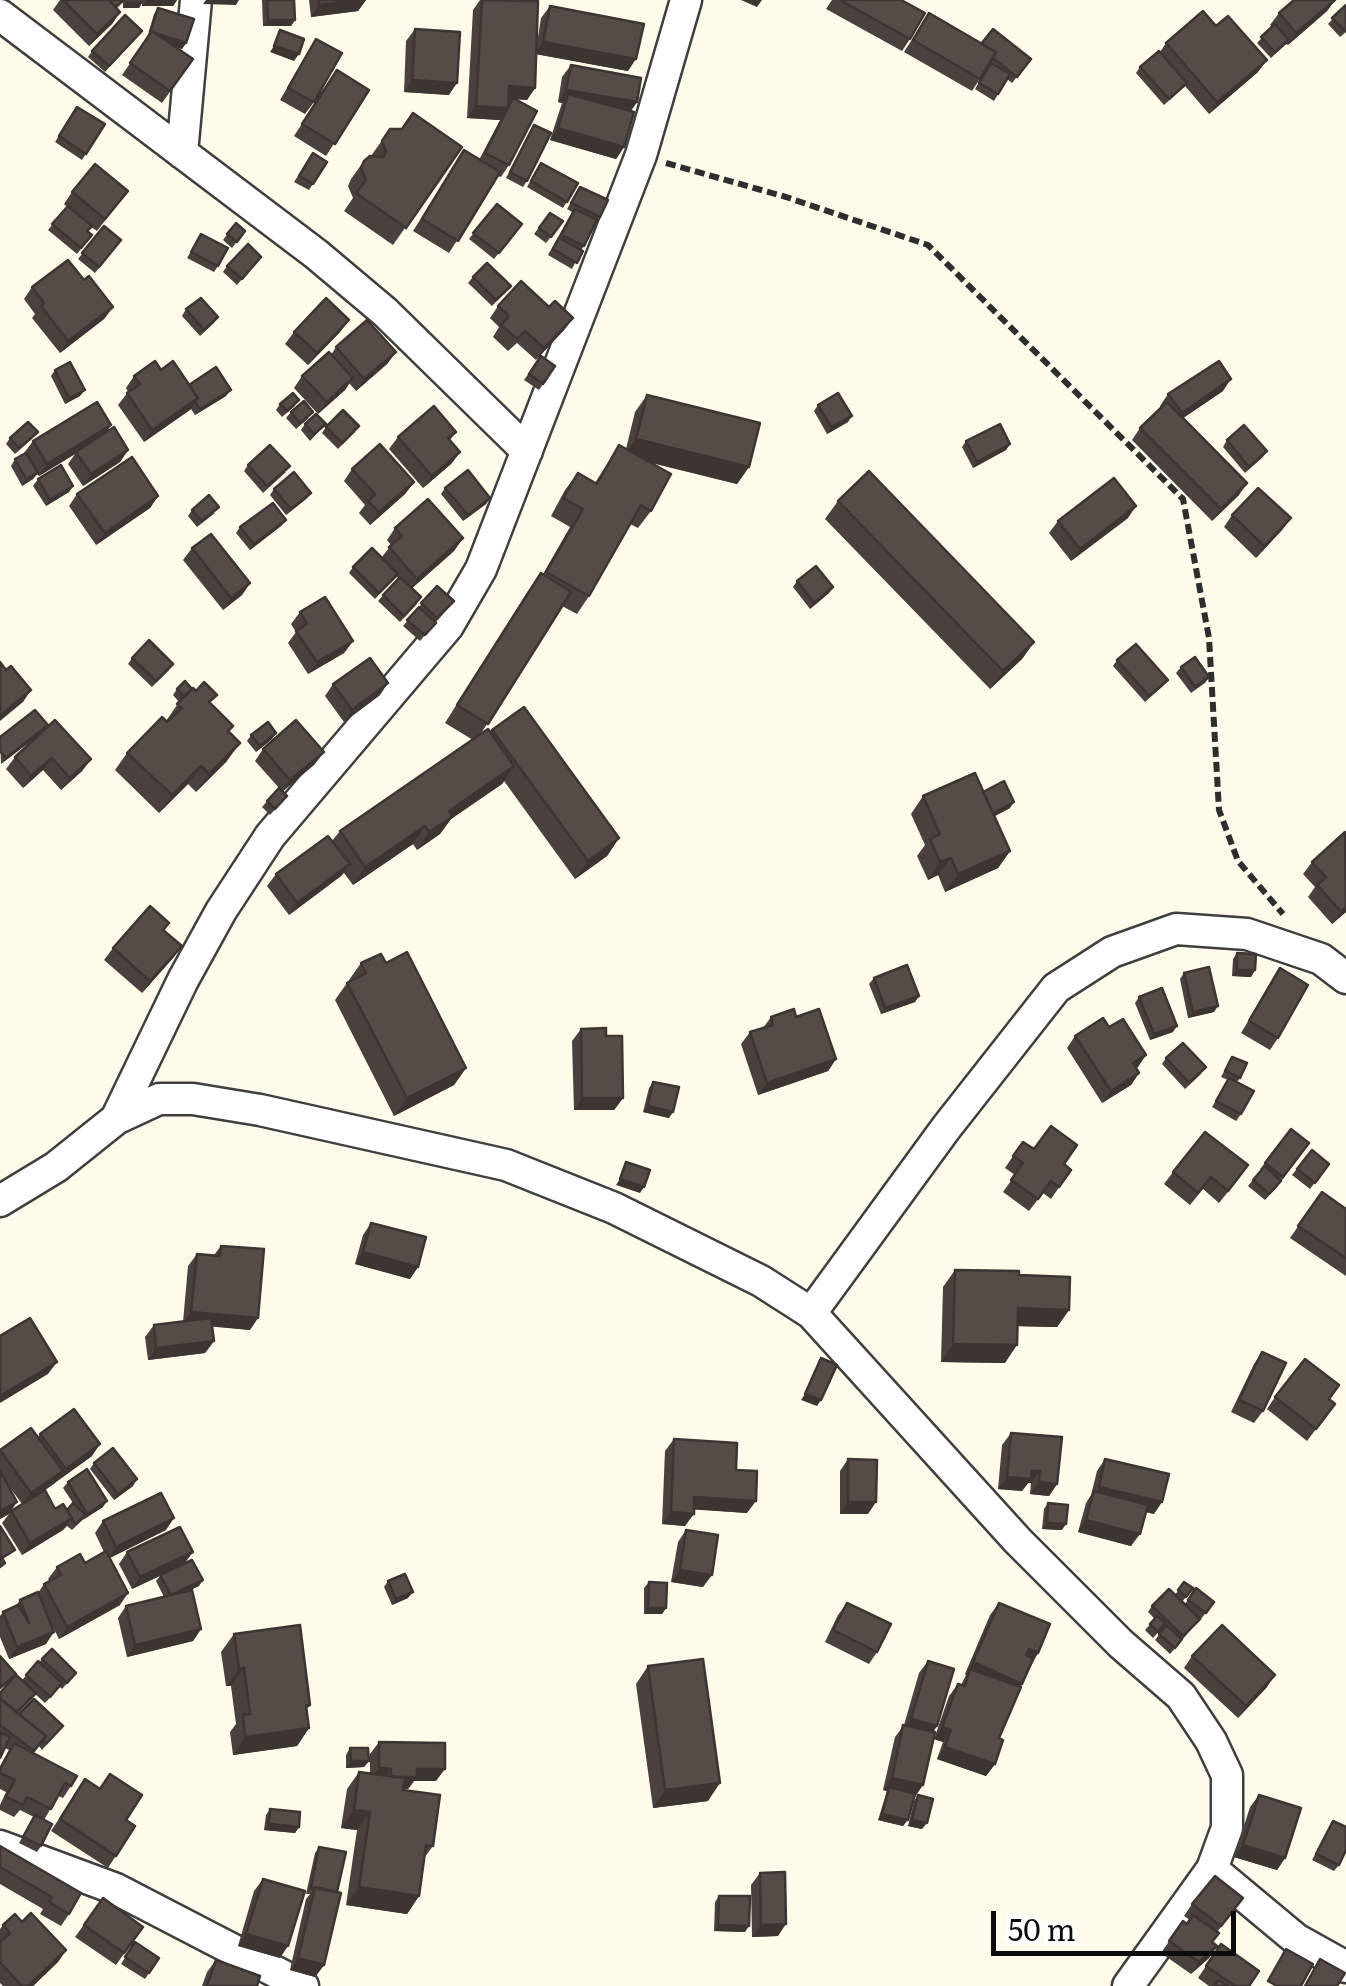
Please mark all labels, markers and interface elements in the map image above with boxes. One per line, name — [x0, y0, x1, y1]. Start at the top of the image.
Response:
scale bar — [996, 1891, 1241, 1953]
text: 50 m — [1008, 1906, 1076, 1950]

